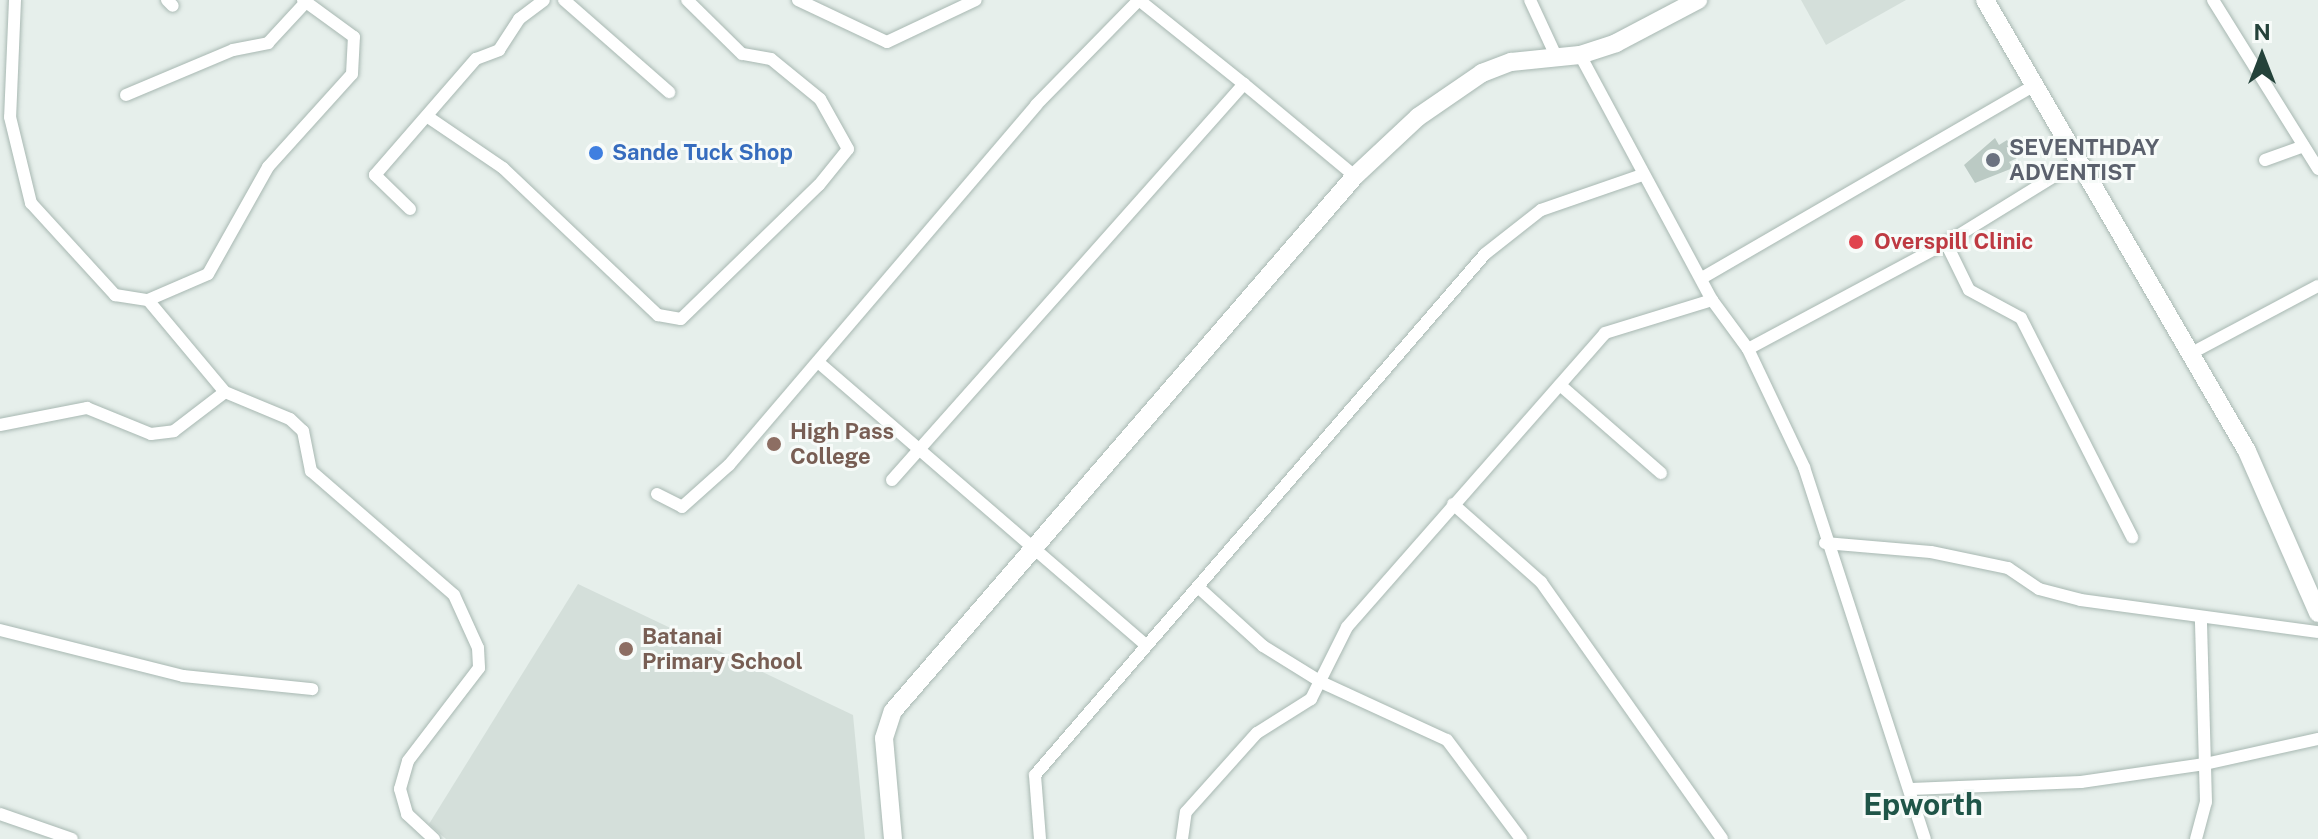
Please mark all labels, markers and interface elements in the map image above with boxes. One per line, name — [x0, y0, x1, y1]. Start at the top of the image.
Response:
north arrow — [2222, 16, 2302, 96]
text: N — [2253, 19, 2271, 45]
place label: SEVENTHDAY ADVENTIST — [2009, 134, 2159, 186]
place label: Sande Tuck Shop — [612, 140, 793, 166]
marker: Sande Tuck Shop — [587, 144, 605, 162]
marker: SEVENTHDAY ADVENTIST — [1984, 151, 2002, 169]
place label: Overspill Clinic — [1874, 229, 2033, 255]
marker: Overspill Clinic — [1845, 231, 1867, 253]
place label: High Pass College — [790, 418, 894, 470]
marker: High Pass College — [765, 435, 783, 453]
place label: Batanai Primary School — [642, 623, 803, 674]
marker: Batanai Primary School — [617, 640, 635, 658]
district label: Epworth — [1863, 786, 1983, 822]

